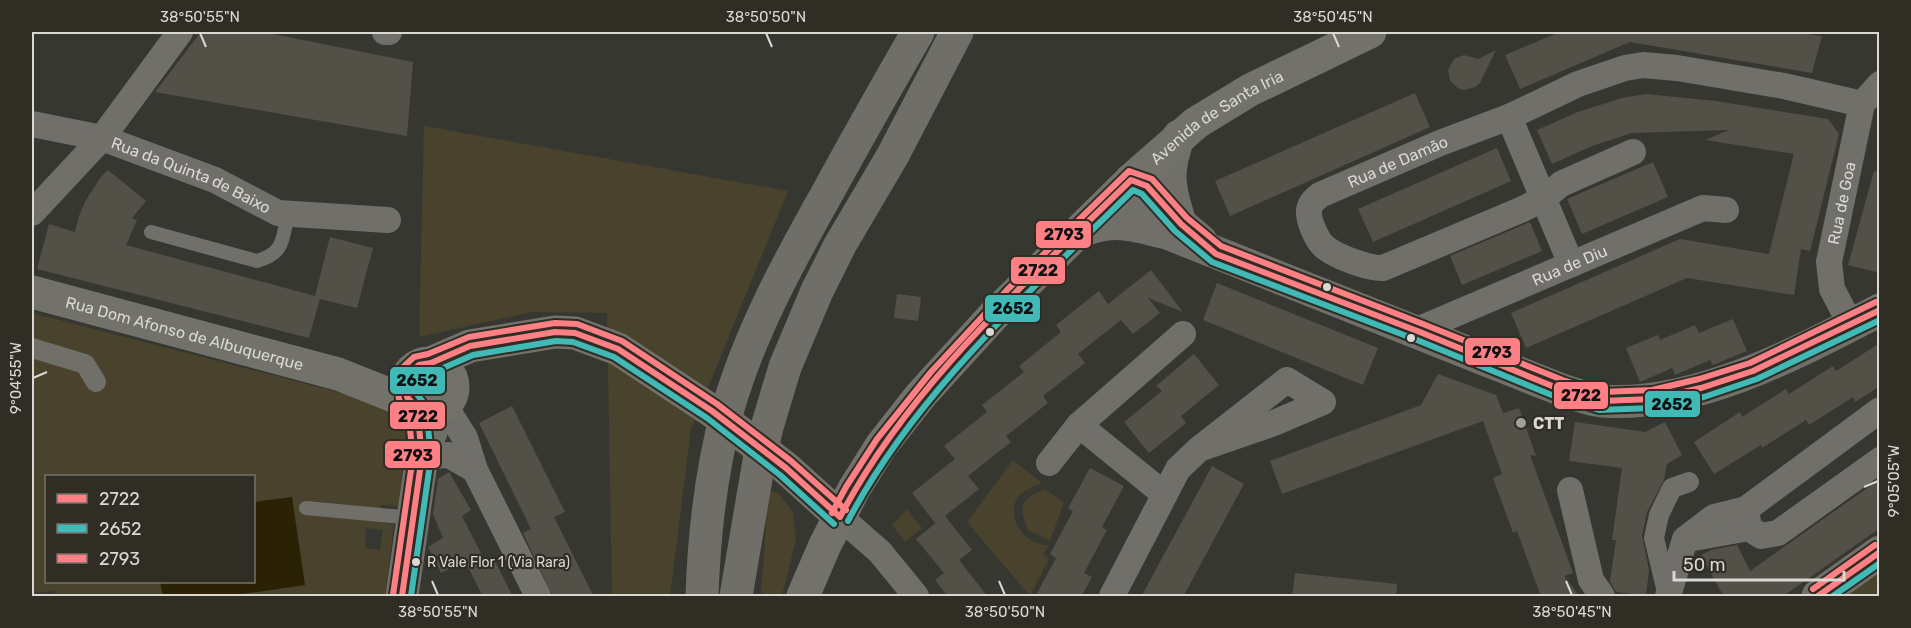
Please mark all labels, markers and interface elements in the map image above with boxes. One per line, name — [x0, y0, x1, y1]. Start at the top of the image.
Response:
text: 38°50'55"N — [160, 8, 240, 26]
text: 38°50'50"N — [726, 8, 806, 26]
text: 38°50'45"N — [1293, 8, 1373, 26]
street label: Avenida de Santa Iria — [1146, 66, 1286, 168]
street label: Rua de Damão — [1345, 131, 1450, 191]
street label: Rua da Quinta de Baixo — [109, 133, 274, 217]
street label: Rua de Goa — [1823, 160, 1859, 246]
line badge: 2793 — [1035, 220, 1092, 249]
text: 2793 — [1044, 225, 1084, 244]
street label: Rua de Diu — [1529, 241, 1610, 289]
line badge: 2722 — [1010, 256, 1066, 285]
text: 2722 — [1018, 261, 1058, 280]
unlabelled marker — [1321, 281, 1333, 293]
street label: Rua Dom Afonso de Albuquerque — [64, 292, 306, 374]
line badge: 2652 — [984, 294, 1041, 323]
text: 2652 — [992, 299, 1034, 318]
unlabelled marker — [984, 326, 996, 338]
unlabelled marker — [1405, 332, 1417, 344]
line badge: 2793 — [1464, 337, 1521, 366]
text: 9°04'55"W — [7, 342, 25, 414]
text: 2793 — [1472, 343, 1512, 362]
line badge: 2652 — [389, 366, 446, 395]
text: 2652 — [396, 371, 438, 390]
line badge: 2722 — [1553, 381, 1609, 410]
text: 2722 — [1561, 386, 1601, 405]
line badge: 2652 — [1644, 390, 1701, 418]
text: 2652 — [1651, 395, 1693, 414]
line badge: 2722 — [389, 401, 446, 430]
text: 2722 — [398, 407, 438, 426]
place label: CTT — [1533, 414, 1564, 433]
marker: CTT — [1514, 416, 1528, 430]
line badge: 2793 — [384, 440, 441, 469]
text: 9°05'05"W — [1885, 445, 1903, 517]
text: 2793 — [393, 446, 433, 465]
legend — [45, 475, 255, 583]
text: 2722 — [99, 488, 140, 510]
text: 2652 — [99, 518, 142, 540]
scale bar — [1674, 544, 1844, 582]
text: 2793 — [99, 548, 140, 570]
place label: R Vale Flor 1 (Via Rara) — [427, 554, 570, 571]
text: 50 m — [1683, 554, 1726, 576]
marker: R Vale Flor 1 (Via Rara) — [410, 556, 422, 568]
text: 38°50'55"N — [398, 603, 478, 621]
text: 38°50'50"N — [965, 603, 1045, 621]
text: 38°50'45"N — [1532, 603, 1612, 621]

